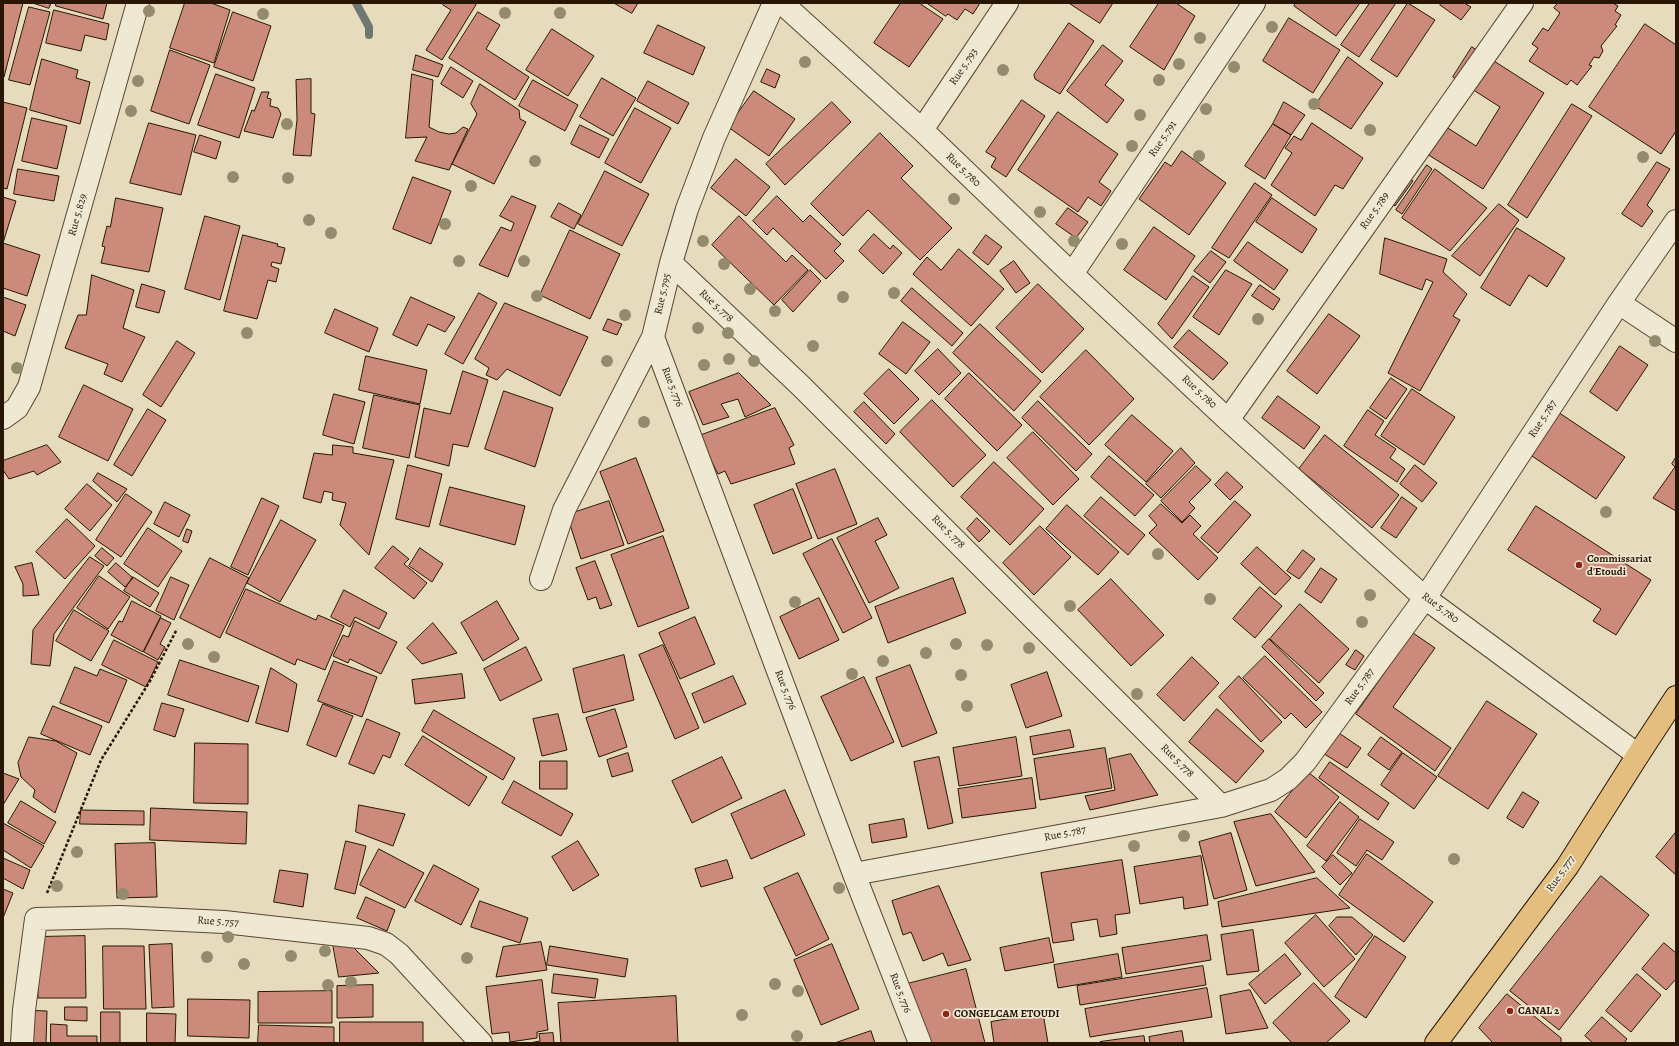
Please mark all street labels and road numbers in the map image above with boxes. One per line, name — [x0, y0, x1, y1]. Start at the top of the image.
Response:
street label: Rue 5.793 — [947, 46, 981, 88]
street label: Rue 5.791 — [1146, 118, 1180, 160]
street label: Rue 5.780 — [943, 150, 983, 190]
street label: Rue 5.789 — [1357, 190, 1393, 232]
street label: Rue 5.829 — [66, 192, 90, 238]
street label: Rue 5.795 — [652, 272, 674, 316]
street label: Rue 5.778 — [696, 287, 736, 325]
street label: Rue 5.776 — [658, 365, 686, 409]
street label: Rue 5.780 — [1179, 372, 1219, 412]
street label: Rue 5.787 — [1526, 398, 1560, 440]
street label: Rue 5.778 — [928, 512, 968, 552]
street label: Rue 5.780 — [1419, 590, 1461, 626]
street label: Rue 5.787 — [1342, 666, 1378, 708]
street label: Rue 5.776 — [771, 668, 799, 712]
street label: Rue 5.778 — [1157, 741, 1197, 781]
street label: Rue 5.787 — [1043, 824, 1087, 844]
street label: Rue 5.777 — [1544, 853, 1578, 895]
street label: Rue 5.757 — [197, 914, 239, 930]
street label: Rue 5.776 — [886, 971, 914, 1015]

